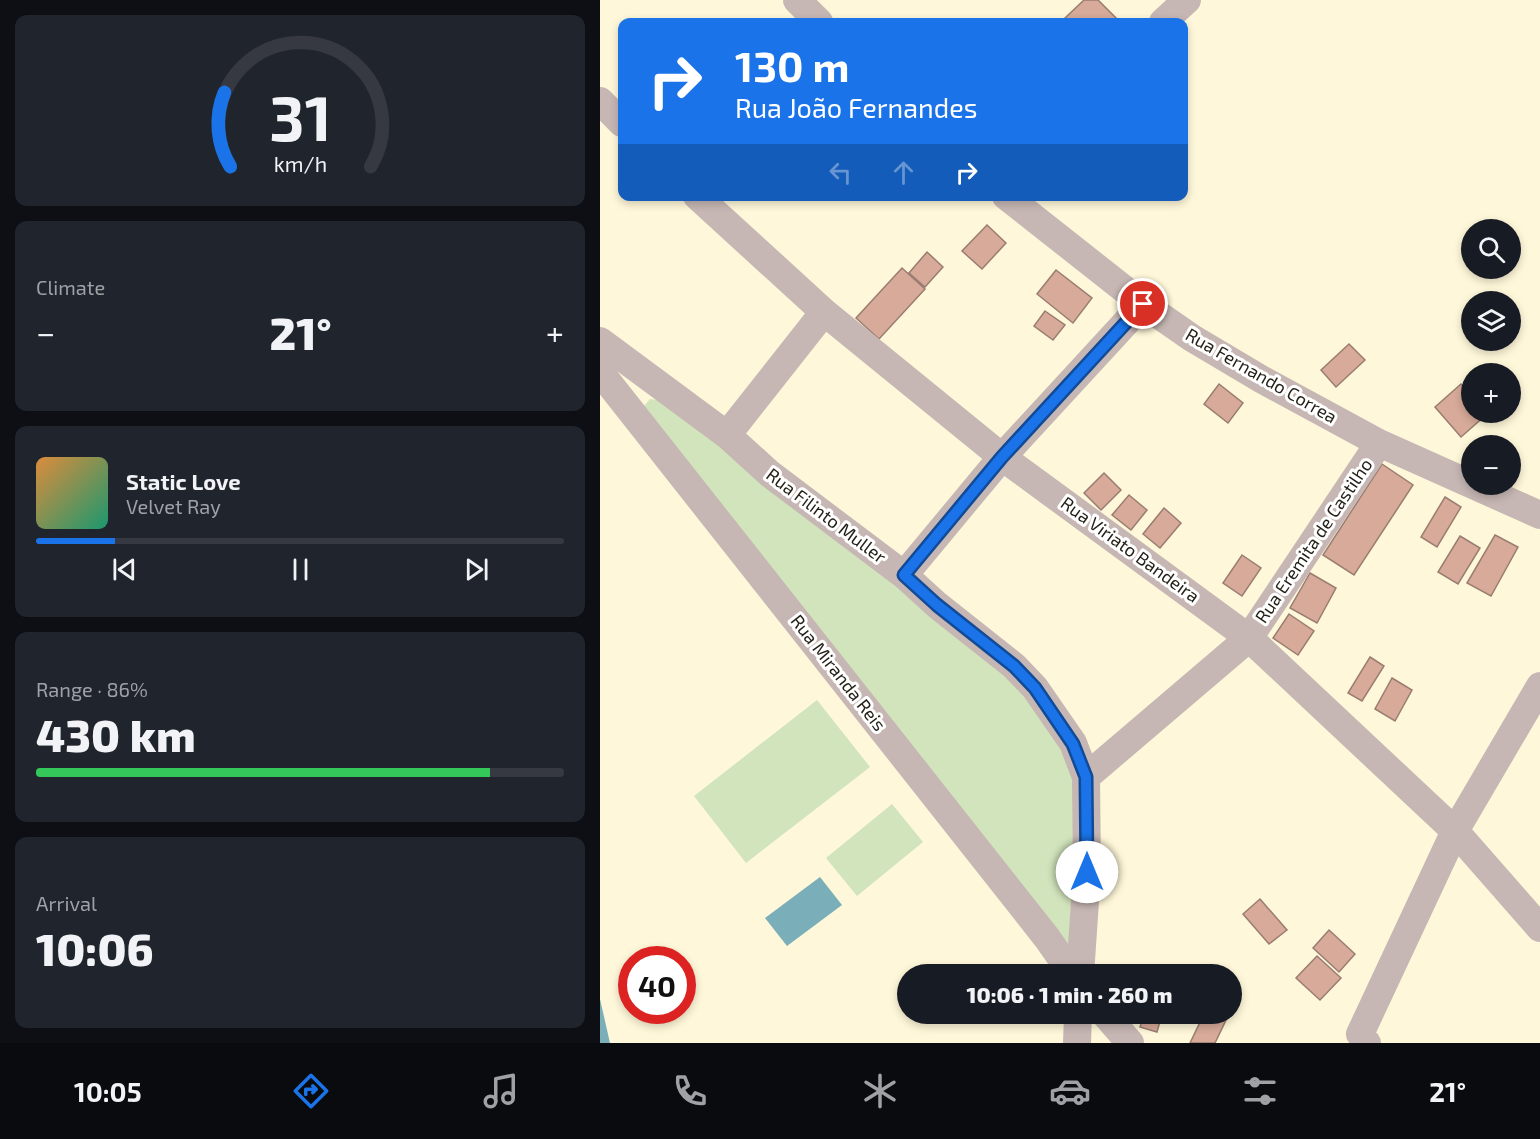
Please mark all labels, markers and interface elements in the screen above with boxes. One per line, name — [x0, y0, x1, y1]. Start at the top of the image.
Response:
text: 130 m — [735, 40, 850, 90]
icon: right — [636, 42, 714, 120]
text: 31 — [269, 79, 331, 154]
text: Rua João Fernandes — [735, 91, 977, 123]
text: km/h — [273, 152, 327, 177]
icon: left — [824, 156, 857, 189]
icon: ahead — [887, 156, 920, 189]
icon: right — [950, 156, 983, 189]
map controls — [1461, 219, 1521, 495]
button: search — [1461, 219, 1521, 279]
text: Climate — [36, 275, 105, 299]
pin — [1117, 278, 1168, 329]
icon: arrive — [1126, 287, 1159, 320]
button: layers — [1461, 291, 1521, 351]
text: 21° — [270, 305, 332, 359]
text: − — [36, 312, 55, 352]
text: + — [546, 312, 564, 352]
street label: Rua Fernando Correa — [1182, 323, 1341, 427]
button: + — [1461, 363, 1521, 423]
button: − — [1461, 435, 1521, 495]
street label: Rua Eremita de Castilho — [1250, 454, 1376, 627]
street label: Rua Filinto Muller — [762, 463, 891, 567]
text: Static Love — [126, 468, 241, 494]
street label: Rua Viriato Bandeira — [1057, 492, 1204, 607]
text: Velvet Ray — [126, 494, 221, 518]
icon: previous — [108, 553, 141, 586]
icon: pause — [284, 553, 317, 586]
icon: next — [460, 553, 493, 586]
street label: Rua Miranda Reis — [787, 610, 891, 735]
text: Range · 86% — [36, 677, 148, 701]
text: 430 km — [36, 707, 196, 761]
position arrow — [1055, 840, 1119, 904]
text: Arrival — [36, 891, 97, 915]
text: 10:06 — [36, 921, 154, 975]
speed limit sign: 40 — [618, 946, 696, 1024]
text: 10:06 · 1 min · 260 m — [967, 981, 1172, 1007]
icon: directions — [290, 1070, 332, 1112]
icon: music — [480, 1070, 522, 1112]
icon: phone — [669, 1070, 711, 1112]
icon: climate — [859, 1070, 901, 1112]
icon: car — [1049, 1070, 1091, 1112]
icon: filters — [1239, 1070, 1281, 1112]
text: 10:05 — [74, 1075, 142, 1107]
text: 21° — [1429, 1075, 1466, 1107]

